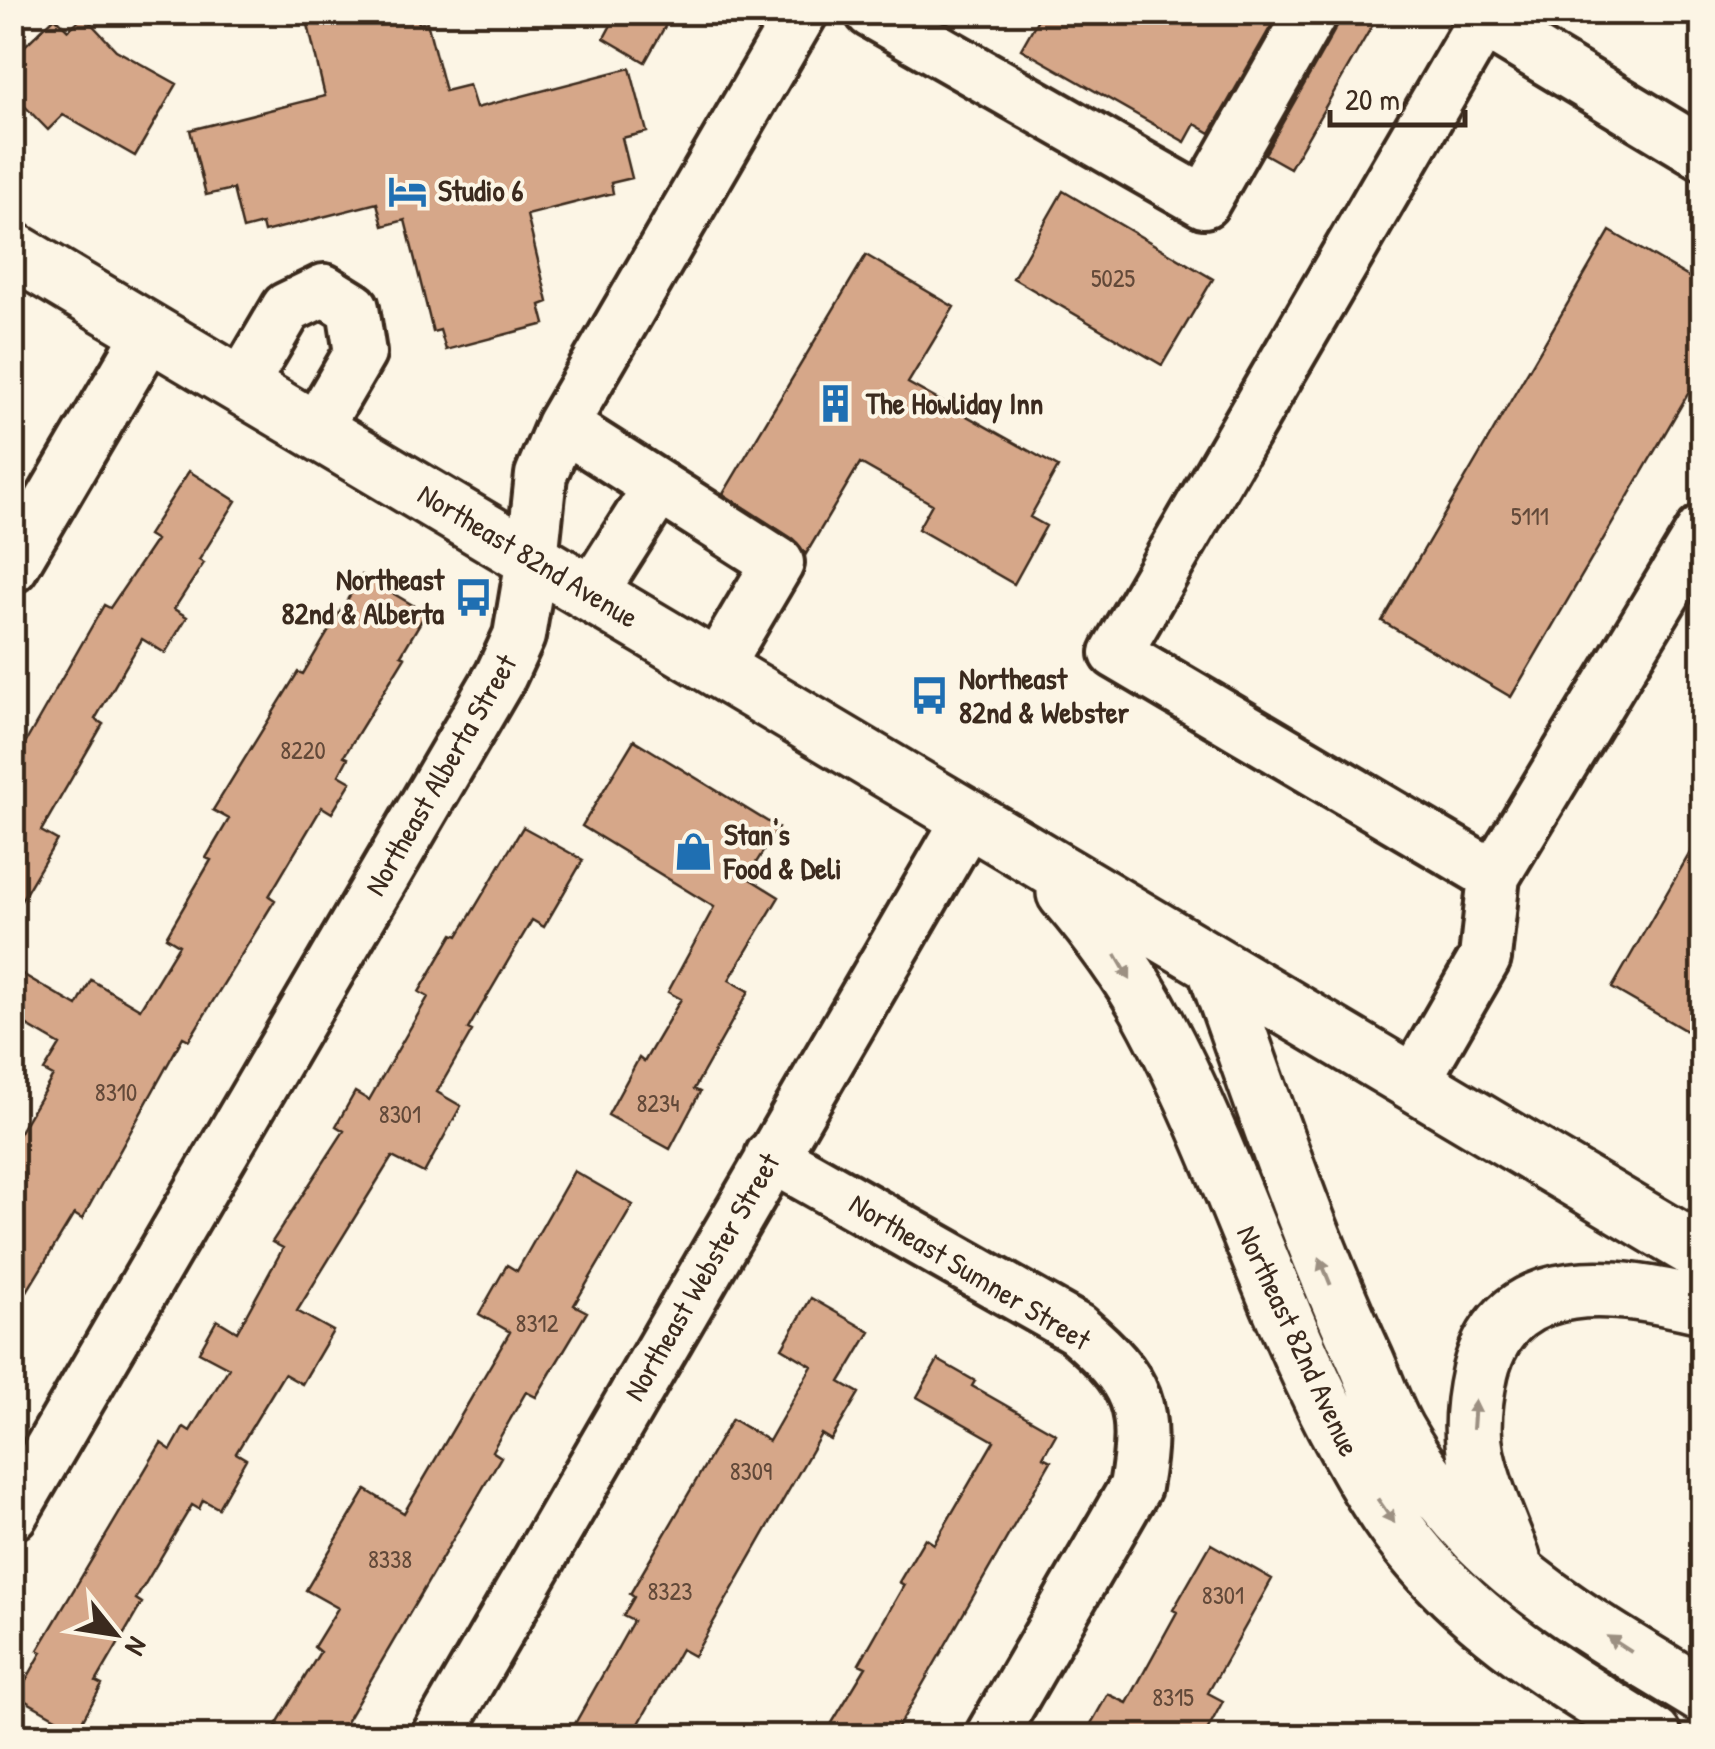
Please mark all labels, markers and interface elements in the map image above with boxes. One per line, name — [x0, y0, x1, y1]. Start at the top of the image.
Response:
scale bar — [1330, 65, 1465, 127]
text: 20 m — [1345, 79, 1400, 119]
hotel icon: Studio 6 — [387, 170, 429, 212]
place label: Studio 6 — [438, 170, 523, 210]
house number: 5025 — [1091, 261, 1135, 295]
building icon: The Howliday Inn — [815, 383, 857, 425]
place label: The Howliday Inn — [865, 383, 1043, 424]
street label: Northeast 82nd Avenue — [411, 474, 646, 637]
house number: 5111 — [1511, 499, 1549, 533]
place label: Northeast 82nd & Alberta — [281, 559, 446, 633]
bus stop icon: Northeast 82nd & Alberta — [453, 576, 495, 618]
street label: Northeast Alberta Street — [355, 646, 526, 902]
place label: Northeast 82nd & Webster — [959, 658, 1130, 732]
bus stop icon: Northeast 82nd & Webster — [908, 675, 950, 717]
house number: 8220 — [280, 733, 326, 767]
place label: Stan's Food & Deli — [723, 814, 842, 888]
shop icon: Stan's Food & Deli — [673, 831, 715, 873]
one-way arrow — [1114, 953, 1131, 981]
house number: 8310 — [95, 1075, 137, 1109]
house number: 8234 — [636, 1086, 680, 1120]
house number: 8301 — [379, 1097, 421, 1131]
street label: Northeast Webster Street — [614, 1145, 789, 1408]
street label: Northeast Sumner Street — [842, 1183, 1099, 1359]
street label: Northeast 82nd Avenue — [1228, 1219, 1370, 1462]
one-way arrow — [1317, 1256, 1333, 1286]
house number: 8312 — [516, 1306, 559, 1340]
one-way arrow — [1466, 1399, 1482, 1431]
house number: 8309 — [730, 1454, 772, 1488]
one-way arrow — [1376, 1498, 1395, 1524]
house number: 8338 — [368, 1542, 412, 1576]
house number: 8323 — [648, 1574, 692, 1608]
house number: 8301 — [1202, 1578, 1244, 1612]
north arrow — [65, 1584, 165, 1684]
text: N — [116, 1631, 157, 1663]
one-way arrow — [1606, 1636, 1633, 1654]
house number: 8315 — [1152, 1680, 1194, 1714]

